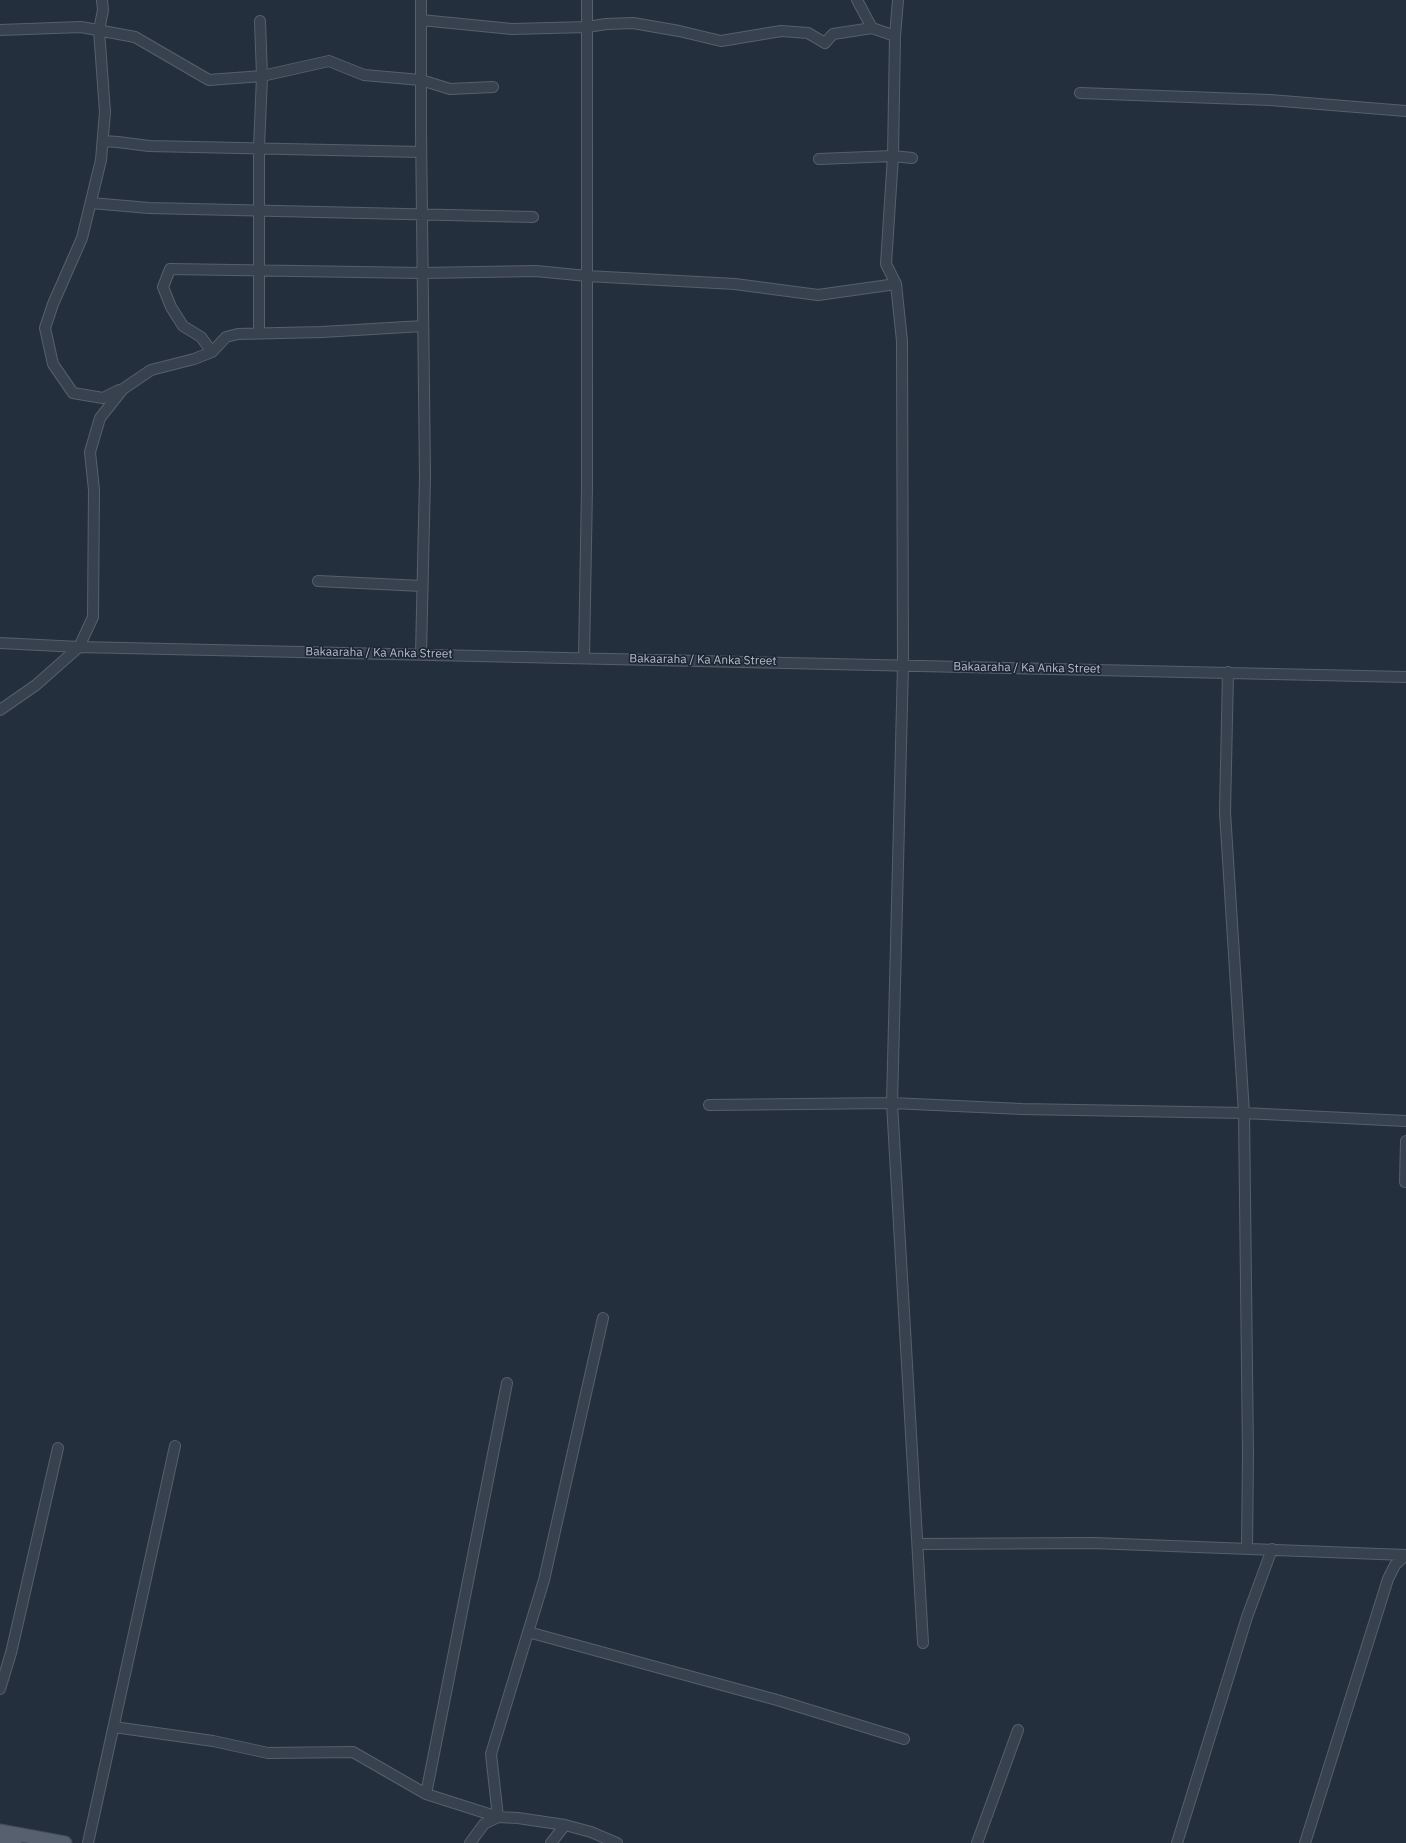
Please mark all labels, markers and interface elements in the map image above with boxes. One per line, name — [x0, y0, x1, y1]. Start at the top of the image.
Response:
street label: Bakaaraha / Ka Anka Street — [305, 645, 453, 661]
street label: Bakaaraha / Ka Anka Street — [629, 652, 777, 668]
street label: Bakaaraha / Ka Anka Street — [953, 660, 1101, 676]

